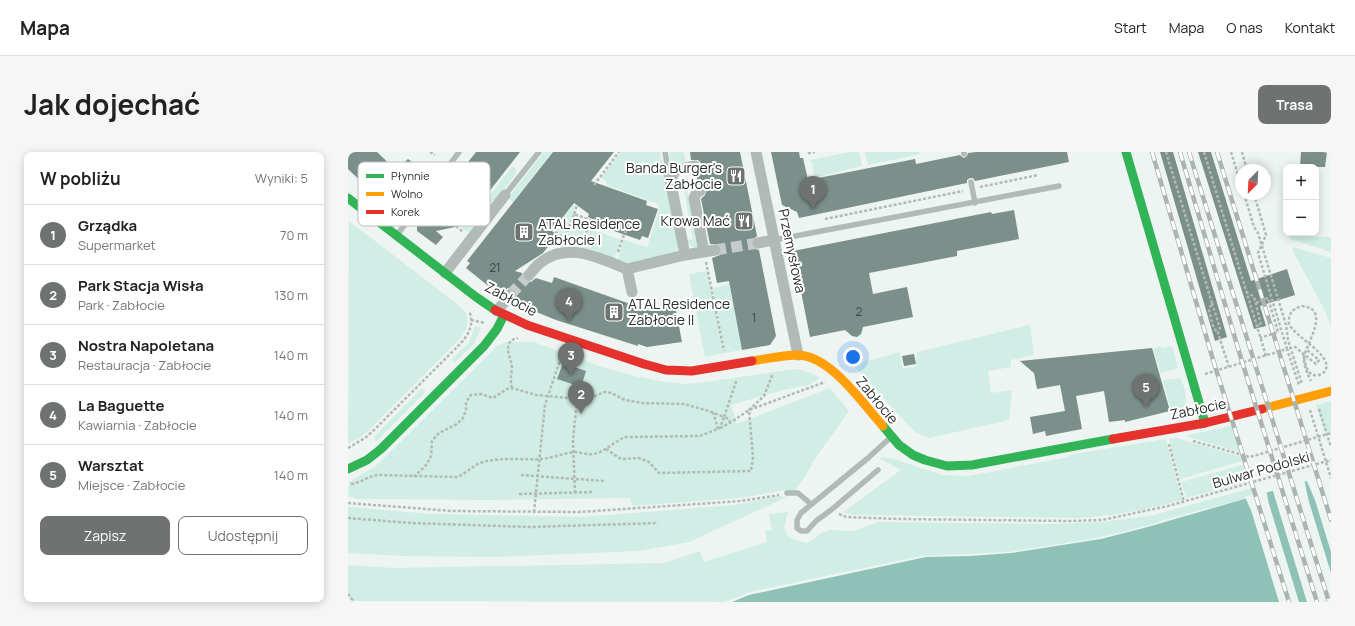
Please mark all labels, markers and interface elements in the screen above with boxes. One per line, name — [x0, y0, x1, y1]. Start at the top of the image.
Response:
text: Mapa — [20, 15, 70, 41]
text: Start — [1114, 18, 1147, 37]
text: Mapa — [1169, 18, 1204, 37]
text: O nas — [1226, 18, 1263, 37]
text: Kontakt — [1285, 18, 1335, 37]
text: Jak dojechać — [24, 85, 200, 123]
button: Trasa — [1258, 85, 1331, 124]
place label: Banda Burger's Zabłocie — [626, 158, 722, 193]
legend — [358, 162, 490, 226]
north arrow — [1235, 164, 1271, 200]
map controls — [1283, 164, 1319, 236]
button: + — [1283, 164, 1319, 200]
restaurant icon: Banda Burger's Zabłocie — [725, 165, 747, 187]
text: W pobliżu — [40, 167, 121, 190]
text: Płynnie — [391, 168, 430, 183]
text: Wyniki: 5 — [255, 169, 308, 187]
pin: 1 — [800, 176, 826, 209]
text: Wolno — [391, 186, 423, 201]
button: − — [1283, 200, 1319, 236]
text: Korek — [391, 204, 420, 219]
street label: Przemysłowa — [774, 207, 811, 295]
restaurant icon: Krowa Mać — [733, 210, 755, 232]
place label: Krowa Mać — [661, 211, 730, 230]
place label: ATAL Residence Zabłocie I — [538, 214, 640, 249]
text: Grządka — [78, 215, 137, 236]
building icon: ATAL Residence Zabłocie I — [513, 221, 535, 243]
text: 1 — [50, 226, 56, 244]
text: 70 m — [280, 226, 308, 244]
text: Supermarket — [78, 236, 156, 254]
house number: 21 — [489, 259, 501, 276]
text: Park Stacja Wisła — [78, 275, 204, 296]
street label: Zabłocie — [482, 277, 541, 320]
text: 2 — [49, 286, 57, 304]
text: 130 m — [274, 286, 308, 304]
pin: 4 — [556, 288, 582, 321]
place label: ATAL Residence Zabłocie II — [628, 294, 730, 329]
text: Park · Zabłocie — [78, 296, 165, 314]
building icon: ATAL Residence Zabłocie II — [603, 301, 625, 323]
house number: 2 — [856, 303, 863, 320]
house number: 1 — [752, 309, 756, 326]
text: Nostra Napoletana — [78, 335, 214, 356]
pin: 3 — [558, 342, 584, 375]
text: 3 — [49, 346, 57, 364]
text: 140 m — [274, 346, 308, 364]
your location — [843, 347, 863, 367]
text: Restauracja · Zabłocie — [78, 356, 211, 374]
street label: Zabłocie — [852, 372, 903, 428]
pin: 5 — [1133, 374, 1159, 407]
pin: 2 — [568, 381, 594, 414]
street label: Zabłocie — [1168, 393, 1228, 424]
text: La Baguette — [78, 395, 165, 416]
text: 4 — [49, 406, 57, 424]
text: 140 m — [274, 406, 308, 424]
text: Kawiarnia · Zabłocie — [78, 416, 197, 434]
street label: Bulwar Podolski — [1210, 447, 1312, 492]
text: Warsztat — [78, 455, 144, 476]
text: 5 — [49, 466, 57, 484]
text: 140 m — [274, 466, 308, 484]
text: Miejsce · Zabłocie — [78, 476, 185, 494]
button: Zapisz — [40, 516, 170, 555]
button: Udostępnij — [178, 516, 308, 555]

